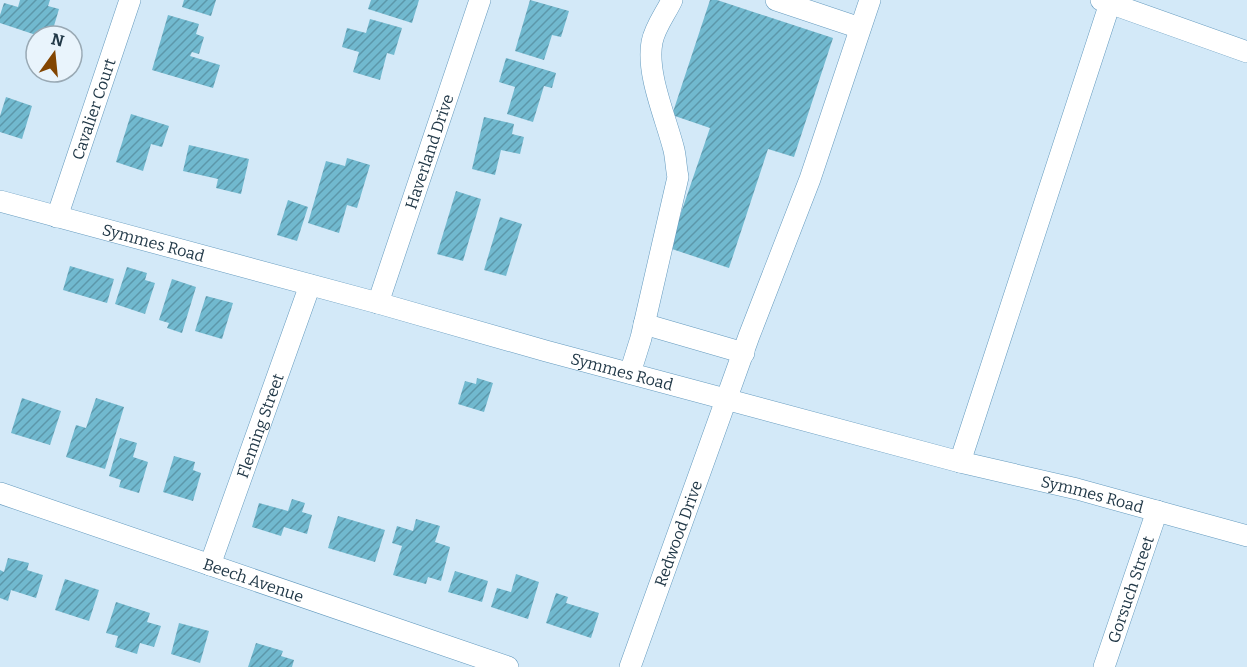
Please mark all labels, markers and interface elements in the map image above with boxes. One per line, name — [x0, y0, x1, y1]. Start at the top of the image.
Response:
north arrow — [24, 24, 84, 84]
text: N — [49, 29, 66, 51]
street label: Cavalier Court — [68, 56, 119, 162]
street label: Haverland Drive — [401, 91, 457, 211]
street label: Symmes Road — [100, 220, 207, 265]
street label: Symmes Road — [569, 349, 676, 394]
street label: Fleming Street — [232, 371, 287, 480]
street label: Symmes Road — [1039, 472, 1146, 517]
street label: Redwood Drive — [650, 478, 706, 589]
street label: Gorsuch Street — [1103, 533, 1157, 645]
street label: Beech Avenue — [201, 554, 306, 606]

